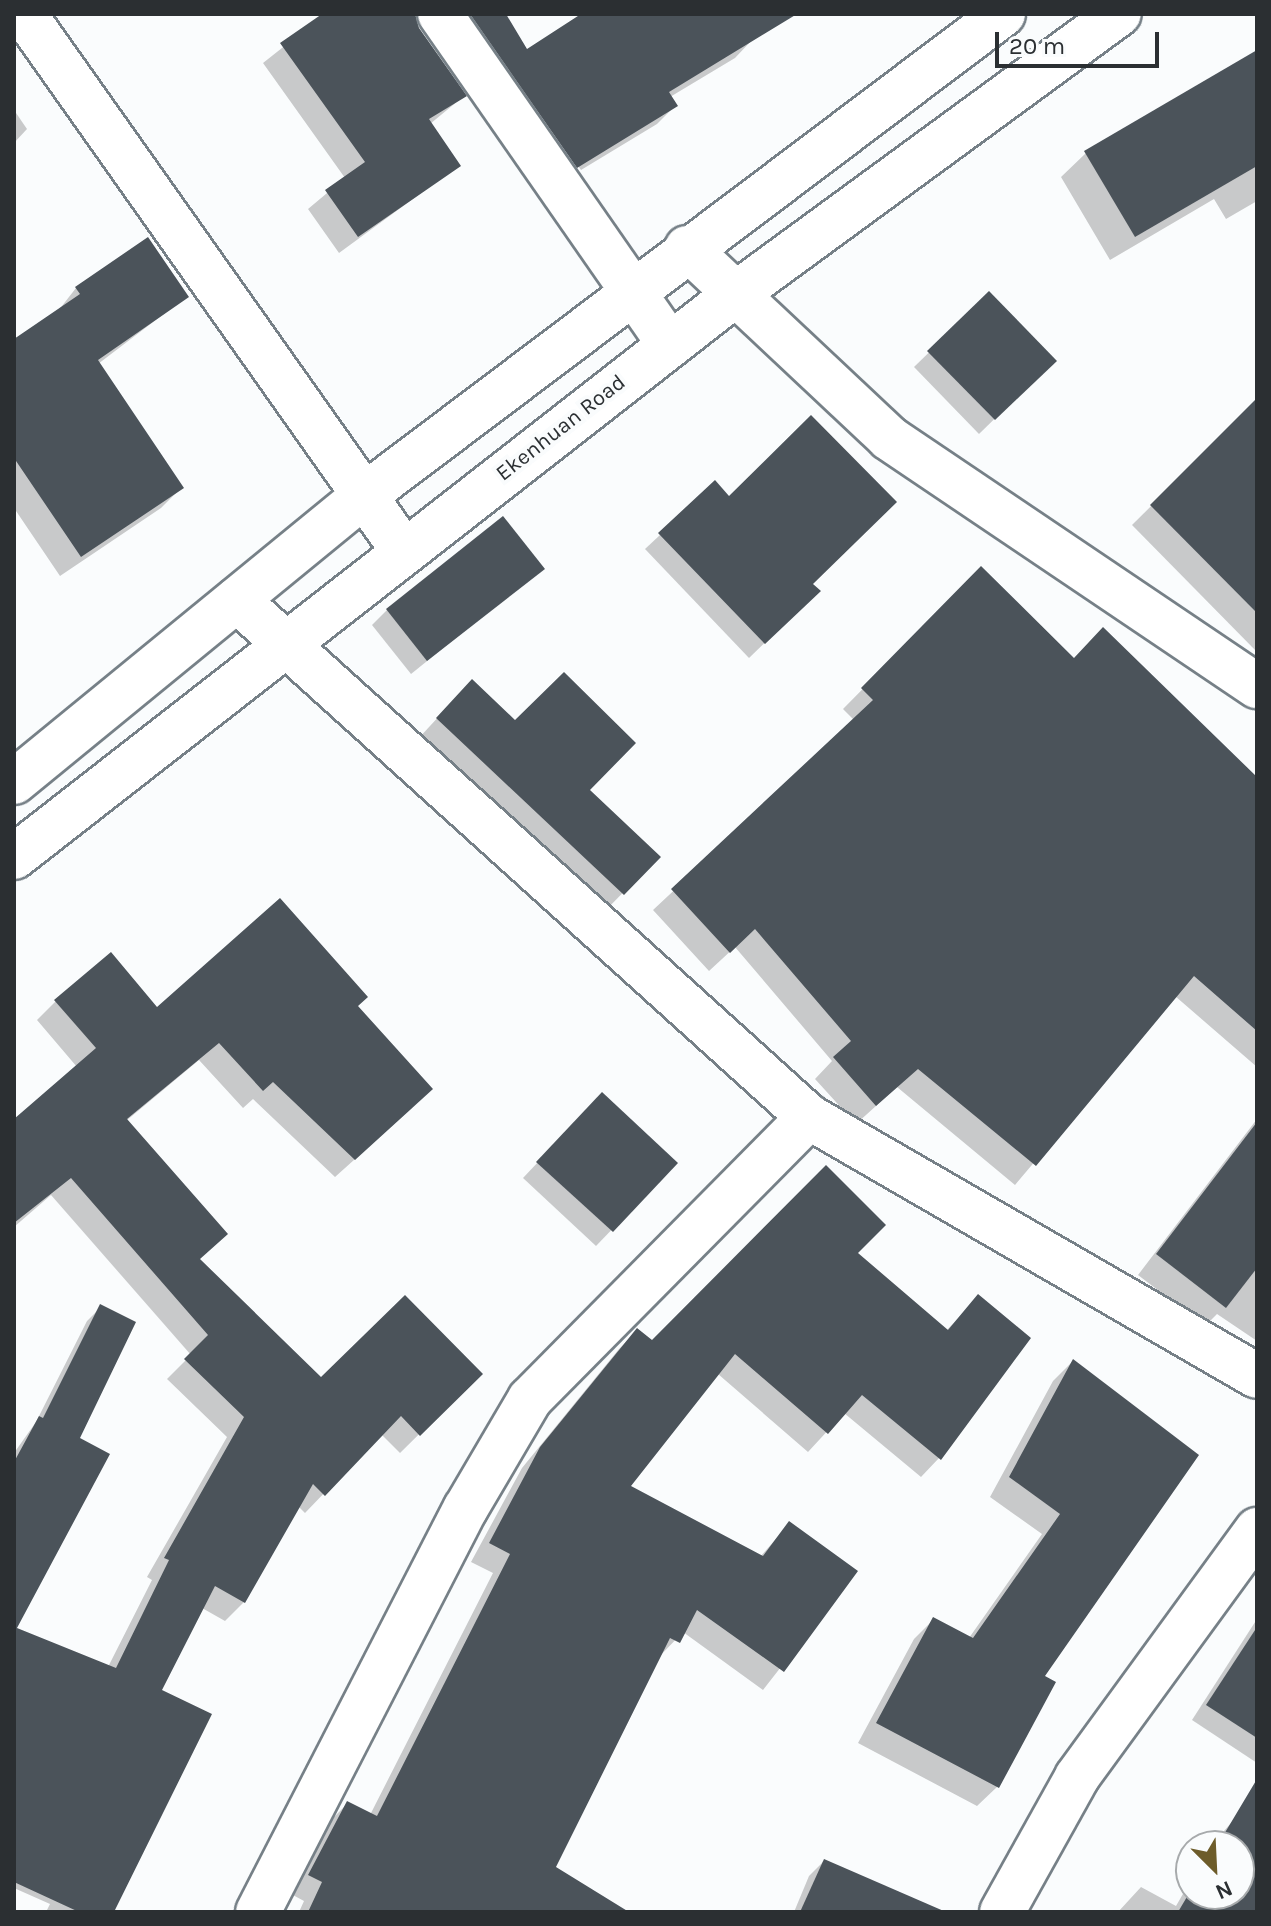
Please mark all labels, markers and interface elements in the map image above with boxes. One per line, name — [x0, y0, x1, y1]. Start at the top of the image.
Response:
scale bar — [999, 16, 1163, 66]
text: 20 m — [1009, 32, 1065, 60]
street label: Ekenhuan Road — [491, 369, 631, 487]
north arrow — [1175, 1830, 1255, 1910]
text: N — [1211, 1875, 1236, 1905]

